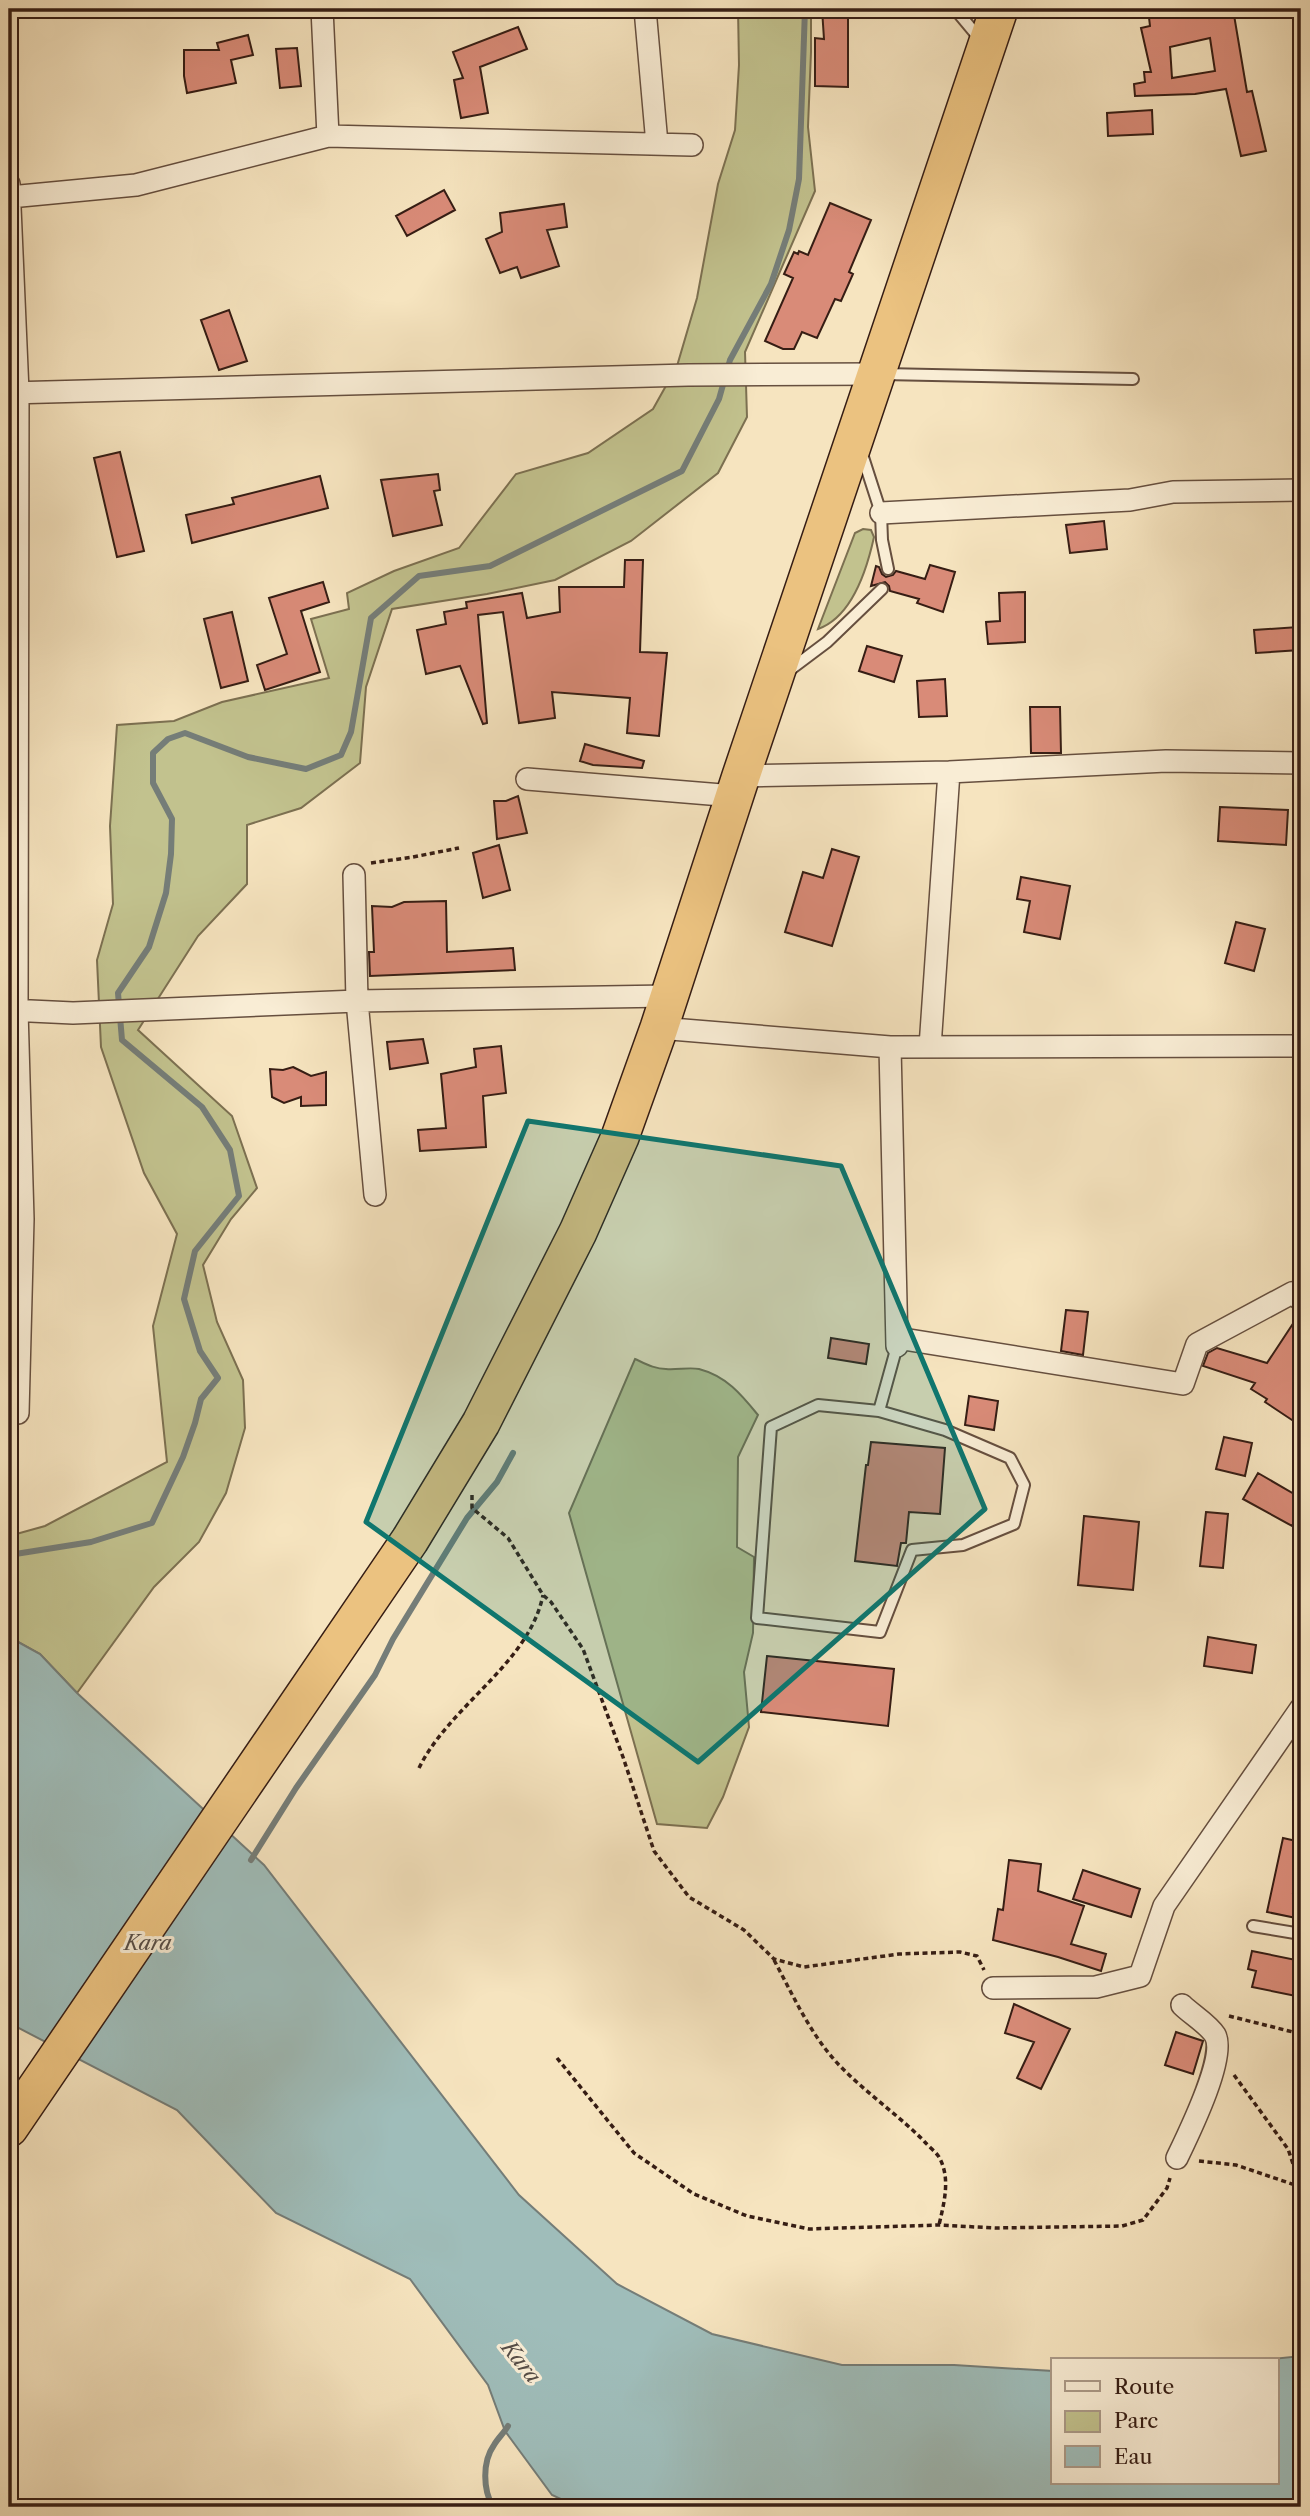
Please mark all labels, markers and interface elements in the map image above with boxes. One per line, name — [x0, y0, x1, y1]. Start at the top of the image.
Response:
water label: Kara — [122, 1930, 172, 1955]
water label: Kara — [495, 2334, 546, 2388]
legend — [1051, 2358, 1278, 2484]
text: Route — [1114, 2374, 1174, 2399]
text: Parc — [1114, 2408, 1158, 2433]
text: Eau — [1114, 2444, 1153, 2469]

